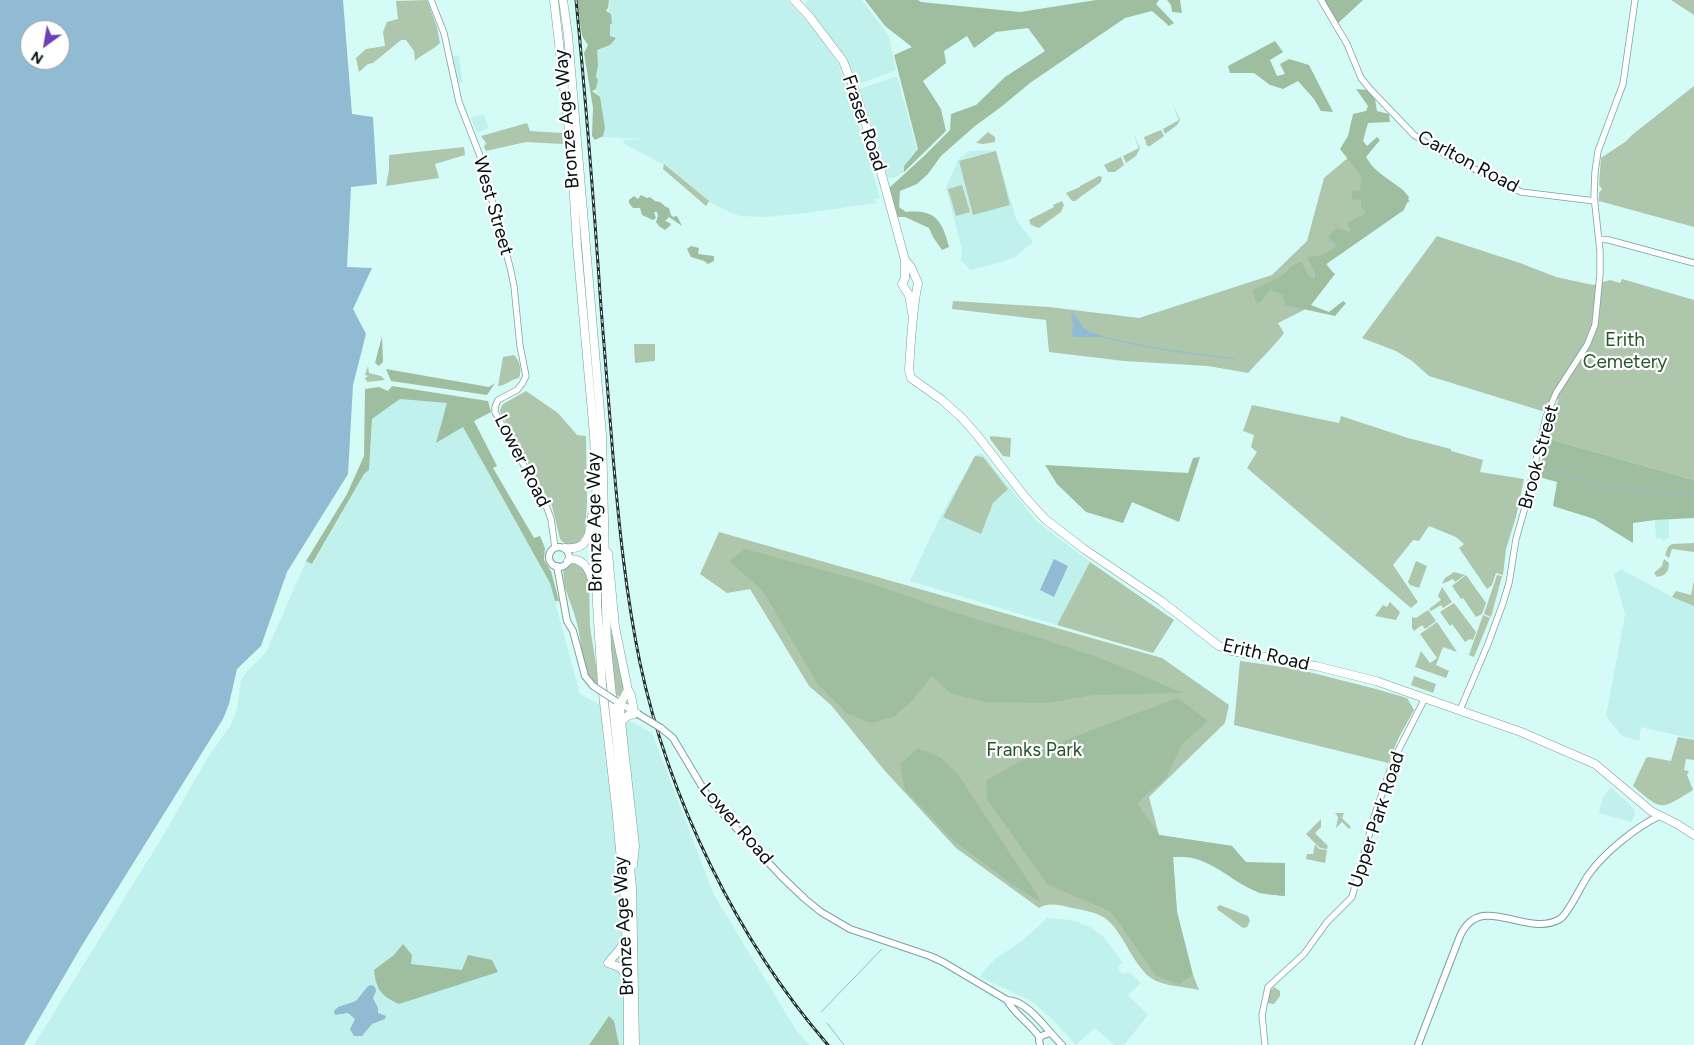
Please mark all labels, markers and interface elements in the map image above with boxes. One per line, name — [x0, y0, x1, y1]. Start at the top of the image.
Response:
north arrow — [20, 20, 70, 70]
text: N — [28, 47, 46, 67]
street label: Bronze Age Way — [550, 48, 584, 190]
street label: Fraser Road — [837, 72, 891, 174]
street label: Carlton Road — [1414, 126, 1522, 198]
street label: West Street — [468, 154, 518, 258]
park label: Erith Cemetery — [1583, 329, 1667, 373]
street label: Brook Street — [1514, 402, 1564, 512]
street label: Lower Road — [489, 411, 555, 511]
street label: Bronze Age Way — [582, 452, 608, 592]
street label: Erith Road — [1220, 634, 1312, 676]
park label: Franks Park — [986, 739, 1082, 761]
street label: Upper Park Road — [1344, 749, 1410, 891]
street label: Lower Road — [694, 779, 778, 869]
street label: Bronze Age Way — [609, 855, 639, 997]

